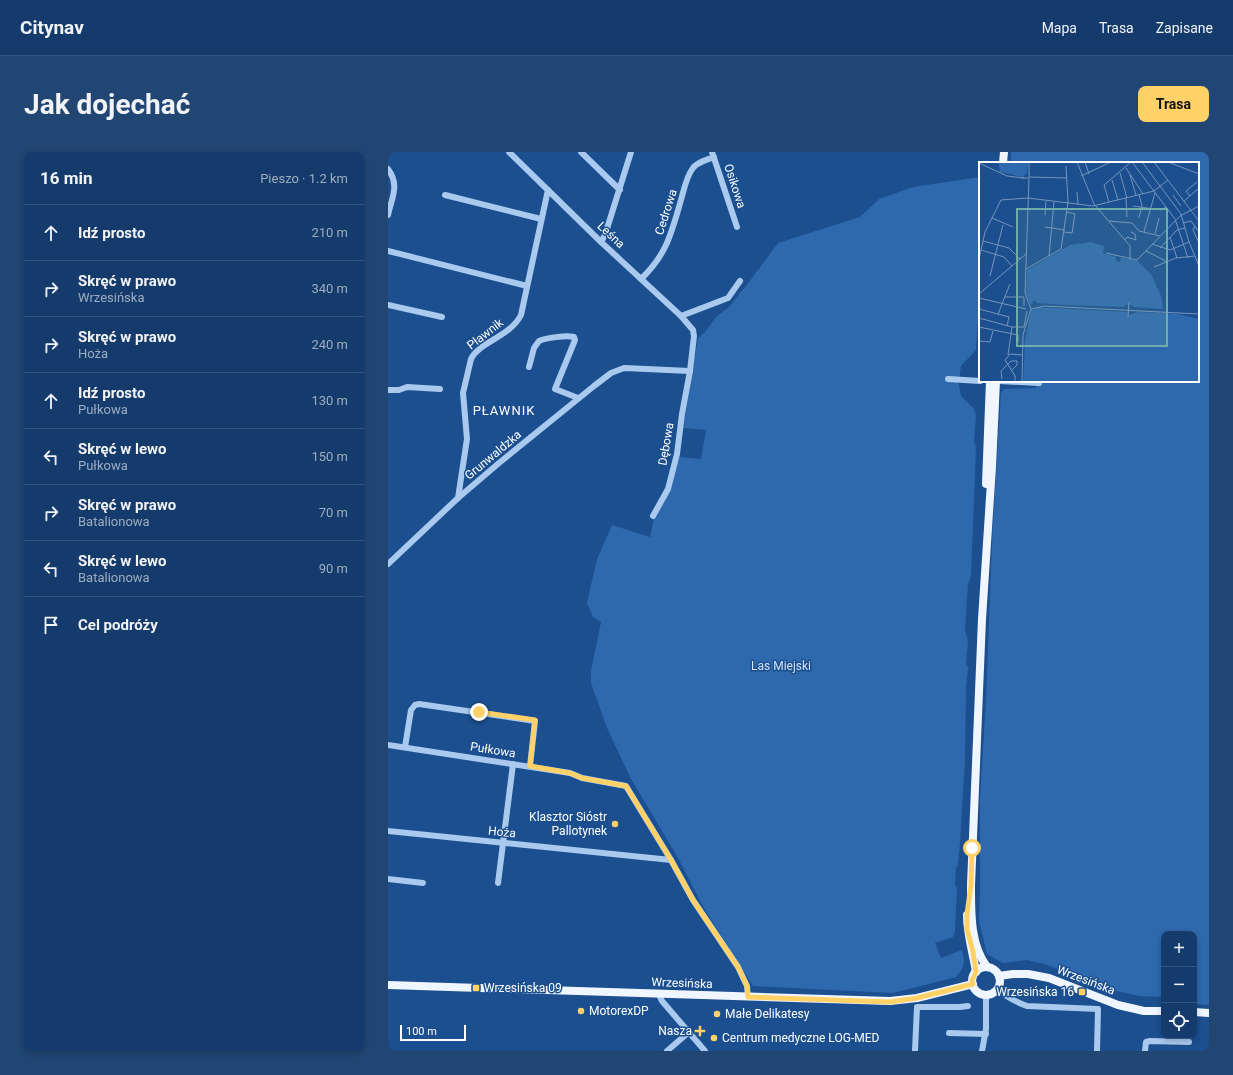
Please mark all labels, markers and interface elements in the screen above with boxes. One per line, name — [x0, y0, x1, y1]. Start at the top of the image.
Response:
text: Citynav — [20, 16, 84, 39]
text: Mapa — [1042, 20, 1077, 36]
text: Trasa — [1099, 20, 1134, 36]
text: Zapisane — [1156, 20, 1213, 36]
button: Trasa — [1138, 86, 1209, 122]
text: Jak dojechać — [24, 88, 190, 121]
street label: Osikowa — [721, 162, 749, 210]
inset map — [979, 162, 1199, 382]
text: 16 min — [40, 168, 93, 188]
text: Pieszo · 1.2 km — [260, 171, 348, 186]
street label: Cedrowa — [652, 187, 680, 237]
street label: Leśna — [594, 219, 628, 251]
icon: ahead — [40, 222, 62, 244]
text: Idź prosto — [78, 224, 145, 242]
text: 210 m — [311, 225, 348, 240]
text: Skręć w prawo — [78, 272, 176, 290]
icon: right — [40, 278, 62, 300]
text: 340 m — [311, 281, 348, 296]
text: Wrzesińska — [78, 290, 144, 305]
street label: Pławnik — [464, 315, 507, 352]
text: Skręć w prawo — [78, 328, 176, 346]
icon: right — [40, 334, 62, 356]
text: 240 m — [311, 337, 348, 352]
text: Hoża — [78, 346, 108, 361]
text: Idź prosto — [78, 384, 145, 402]
icon: ahead — [40, 390, 62, 412]
text: 130 m — [311, 393, 348, 408]
text: Pułkowa — [78, 402, 128, 417]
district label: PŁAWNIK — [473, 403, 535, 418]
street label: Dębowa — [655, 421, 677, 467]
street label: Grunwaldzka — [462, 427, 524, 483]
text: Skręć w lewo — [78, 440, 167, 458]
icon: left — [40, 446, 62, 468]
text: 150 m — [311, 449, 348, 464]
text: Pułkowa — [78, 458, 128, 473]
text: Skręć w prawo — [78, 496, 176, 514]
icon: right — [40, 502, 62, 524]
text: 70 m — [319, 505, 348, 520]
text: Batalionowa — [78, 514, 150, 529]
text: Skręć w lewo — [78, 552, 167, 570]
icon: left — [40, 558, 62, 580]
text: 90 m — [319, 561, 348, 576]
text: Batalionowa — [78, 570, 150, 585]
icon: arrive — [40, 614, 62, 636]
text: Cel podróży — [78, 616, 158, 634]
park label: Las Miejski — [751, 659, 811, 673]
route end — [470, 703, 488, 721]
street label: Pułkowa — [469, 739, 517, 761]
place label: Klasztor Sióstr Pallotynek — [529, 810, 608, 838]
marker: Klasztor Sióstr Pallotynek — [610, 819, 620, 829]
street label: Hoża — [487, 824, 517, 840]
route start — [963, 839, 981, 857]
map controls — [1161, 931, 1197, 1039]
button: + — [1161, 931, 1197, 967]
street label: Wrzesińska — [1055, 962, 1117, 998]
button: − — [1161, 967, 1197, 1003]
street label: Wrzesińska — [651, 975, 713, 991]
place label: Wrzesińska 09 — [484, 981, 562, 995]
marker: Wrzesińska 09 — [471, 983, 481, 993]
place label: Wrzesińska 16 — [996, 985, 1074, 999]
marker: Wrzesińska 16 — [1077, 987, 1087, 997]
button: locate — [1161, 1003, 1197, 1039]
place label: MotorexDP — [589, 1004, 649, 1018]
marker: MotorexDP — [576, 1006, 586, 1016]
place label: Małe Delikatesy — [725, 1007, 810, 1021]
marker: Małe Delikatesy — [712, 1009, 722, 1019]
scale bar — [400, 1023, 466, 1042]
place label: Nasza — [658, 1024, 692, 1038]
text: 100 m — [406, 1025, 437, 1038]
marker: Nasza — [695, 1026, 705, 1036]
place label: Centrum medyczne LOG-MED — [722, 1031, 879, 1045]
marker: Centrum medyczne LOG-MED — [709, 1033, 719, 1043]

